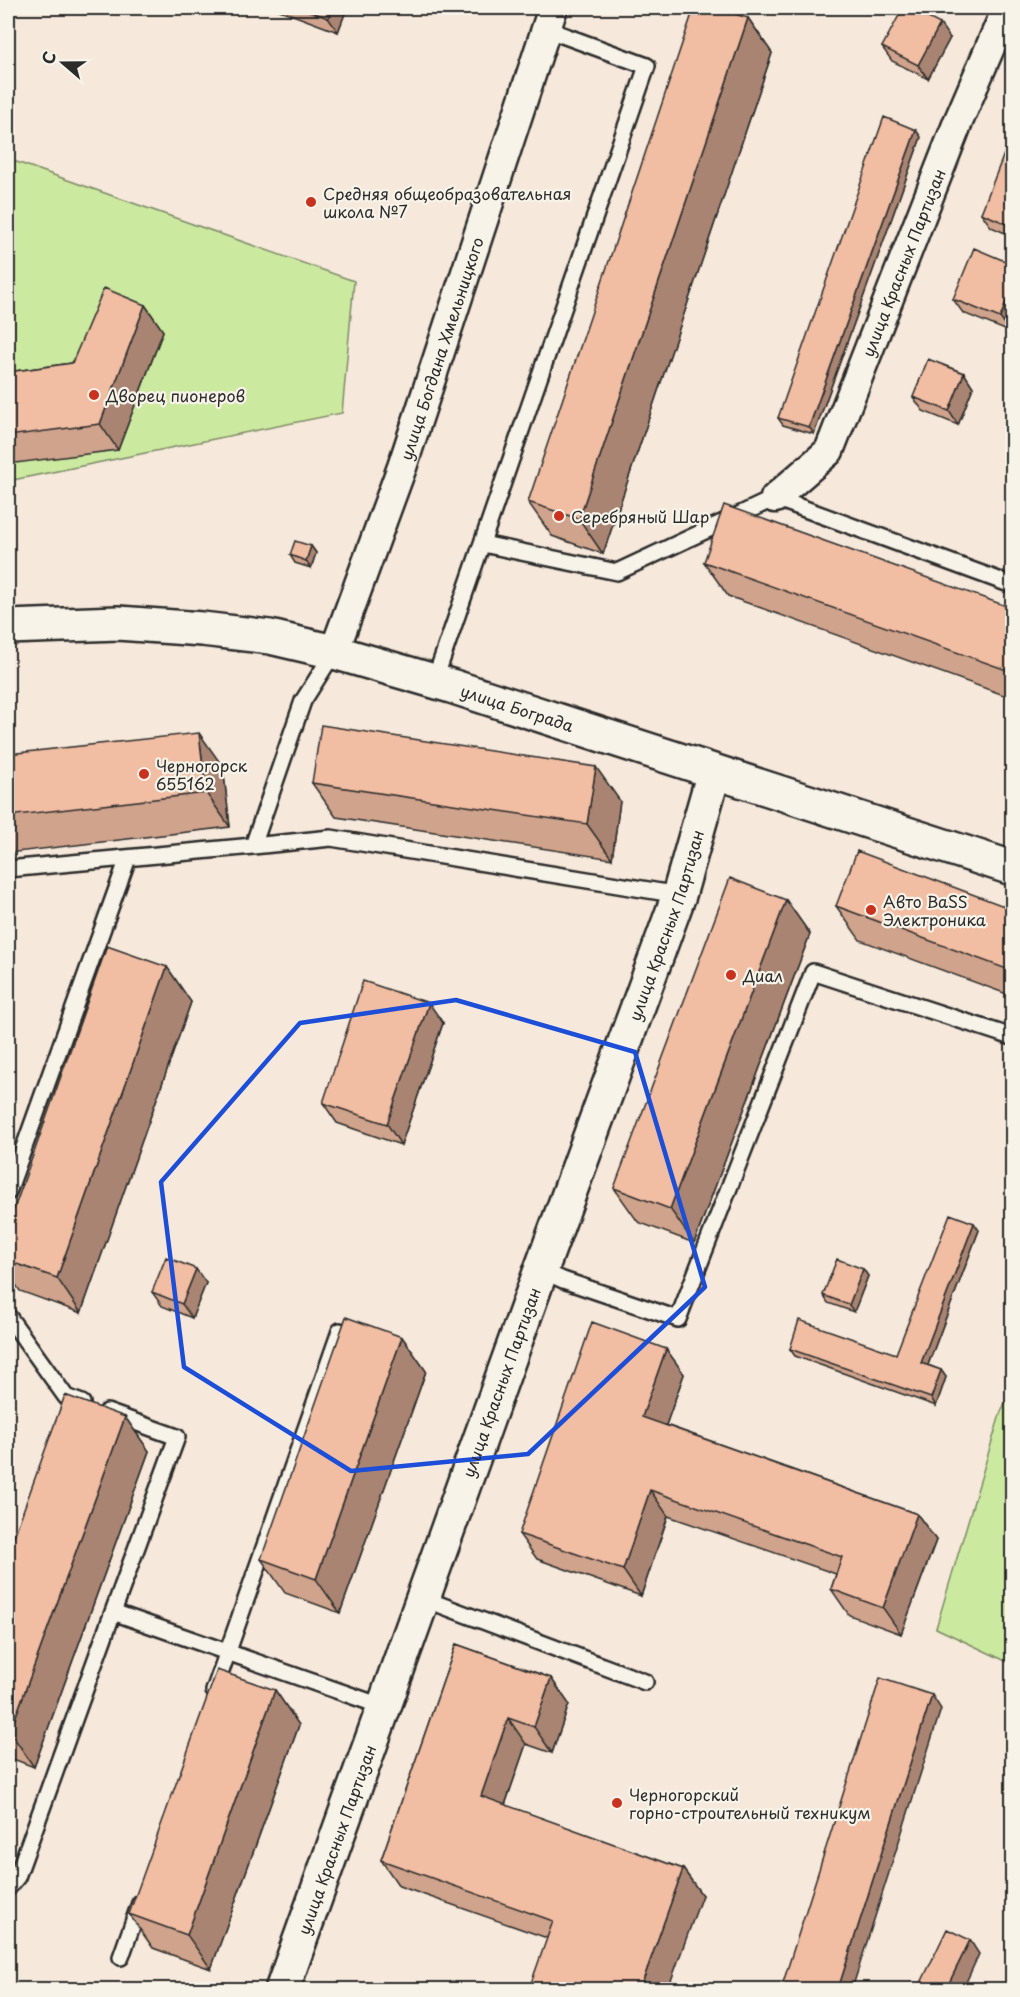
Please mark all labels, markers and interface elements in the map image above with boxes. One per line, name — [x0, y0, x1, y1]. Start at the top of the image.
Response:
north arrow — [33, 33, 93, 93]
text: С — [35, 48, 61, 67]
street label: улица Красных Партизан — [855, 165, 951, 360]
place label: Средняя общеобразовательная школа №7 — [323, 181, 571, 223]
marker: Средняя общеобразовательная школа №7 — [304, 195, 318, 209]
street label: улица Богдана Хмельницкого — [393, 234, 489, 463]
place label: Дворец пионеров — [105, 383, 245, 407]
marker: Дворец пионеров — [87, 388, 101, 402]
place label: Серебряный Шар — [571, 504, 709, 528]
marker: Серебряный Шар — [552, 509, 566, 523]
street label: улица Бограда — [458, 678, 577, 737]
place label: Черногорск 655162 — [156, 753, 248, 795]
marker: Черногорск 655162 — [137, 767, 151, 781]
street label: улица Красных Партизан — [622, 827, 709, 1024]
place label: Авто BaSS Электроника — [883, 889, 986, 931]
marker: Авто BaSS Электроника — [864, 903, 878, 917]
place label: Диал — [742, 963, 783, 987]
marker: Диал — [724, 968, 738, 982]
street label: улица Красных Партизан — [455, 1284, 546, 1480]
street label: улица Красных Партизан — [291, 1741, 381, 1938]
place label: Черногорский горно-строительный техникум — [629, 1782, 871, 1824]
marker: Черногорский горно-строительный техникум — [610, 1796, 624, 1810]

